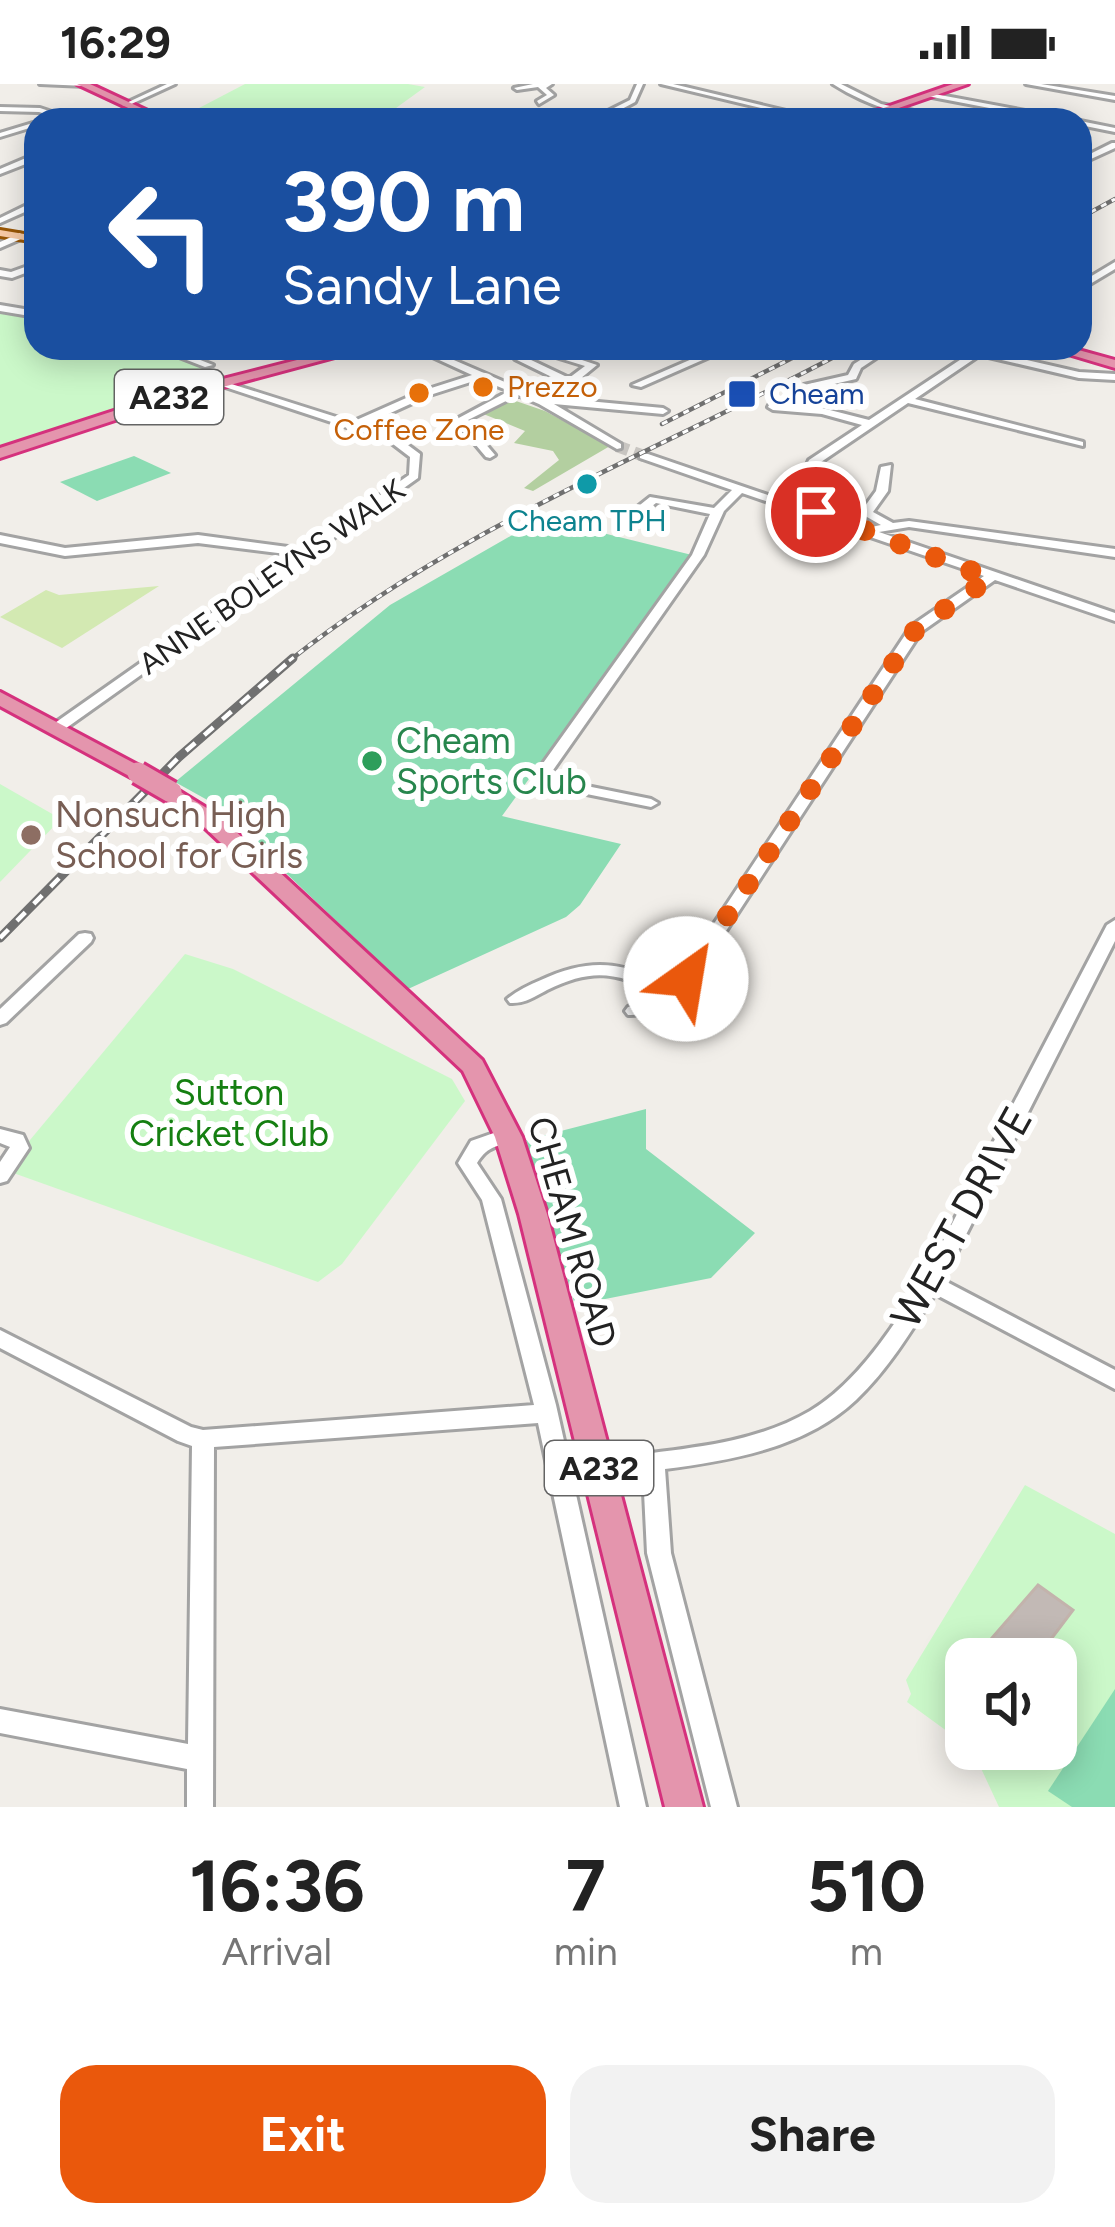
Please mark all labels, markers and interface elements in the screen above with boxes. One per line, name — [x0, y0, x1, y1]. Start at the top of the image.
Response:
text: 16:29 — [60, 15, 171, 69]
text: 390 m — [282, 151, 525, 252]
icon: left — [84, 156, 240, 312]
text: Sandy Lane — [282, 253, 561, 318]
place label: Prezzo — [507, 368, 598, 405]
road number: A232 — [115, 370, 223, 424]
marker: Prezzo — [470, 374, 496, 400]
place label: Cheam — [769, 375, 865, 412]
marker: Cheam — [726, 378, 758, 410]
marker: Coffee Zone — [406, 380, 432, 406]
place label: Coffee Zone — [334, 411, 505, 448]
pin — [765, 461, 867, 563]
street label: ANNE BOLEYNS WALK — [132, 470, 412, 682]
marker: Cheam TPH — [574, 471, 600, 497]
icon: arrive — [783, 479, 849, 545]
place label: Cheam TPH — [507, 502, 667, 539]
place label: Cheam Sports Club — [396, 719, 587, 803]
marker: Cheam Sports Club — [359, 748, 385, 774]
place label: Nonsuch High School for Girls — [55, 793, 303, 877]
marker: Nonsuch High School for Girls — [18, 822, 44, 848]
position arrow — [623, 916, 749, 1042]
park label: Sutton Cricket Club — [129, 1071, 329, 1155]
street label: WEST DRIVE — [880, 1098, 1043, 1337]
street label: CHEAM ROAD — [519, 1112, 626, 1352]
road number: A232 — [545, 1441, 653, 1495]
map controls — [945, 1638, 1077, 1770]
button: sound — [945, 1638, 1077, 1770]
text: 16:36 — [189, 1843, 365, 1929]
text: 7 — [566, 1843, 606, 1929]
text: 510 — [807, 1843, 926, 1929]
text: Arrival — [222, 1928, 332, 1975]
text: min — [554, 1928, 618, 1975]
text: m — [850, 1928, 883, 1975]
button: Exit — [60, 2065, 546, 2203]
button: Share — [570, 2065, 1055, 2203]

